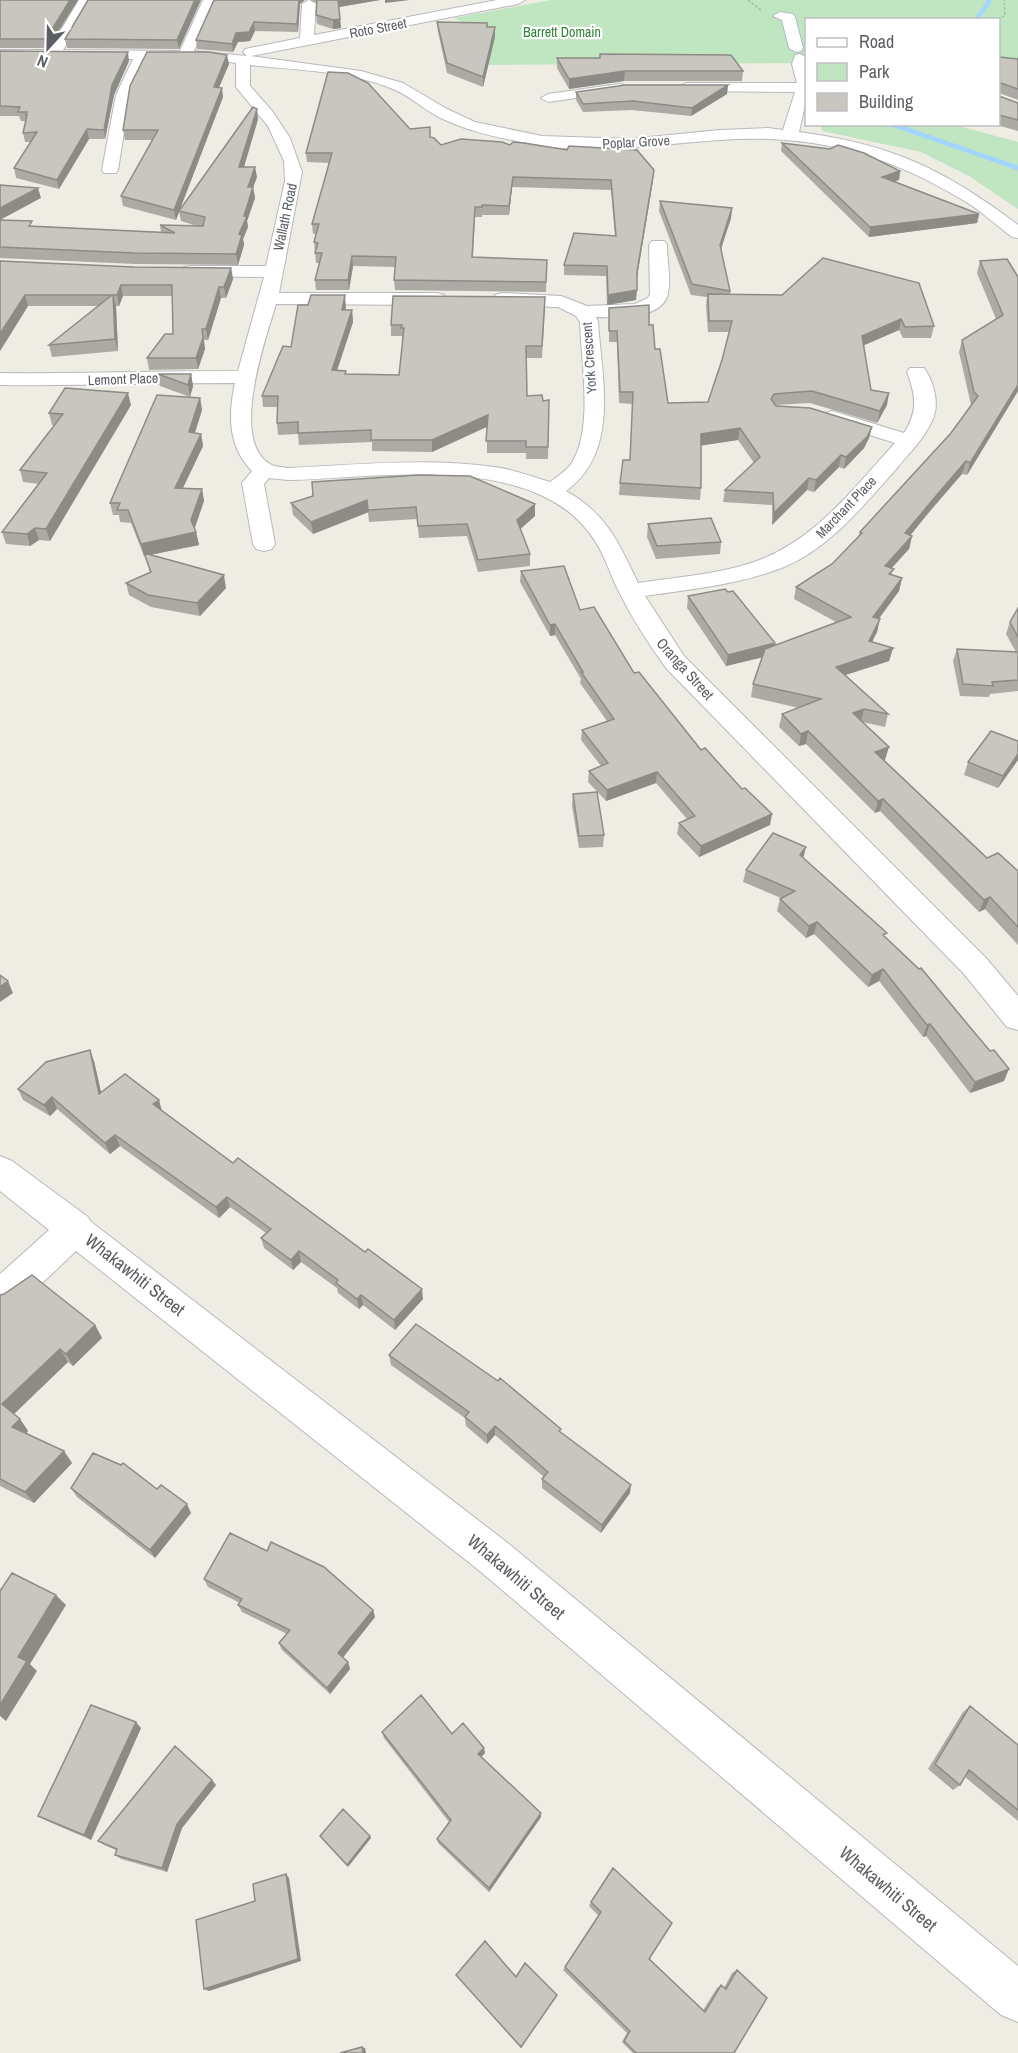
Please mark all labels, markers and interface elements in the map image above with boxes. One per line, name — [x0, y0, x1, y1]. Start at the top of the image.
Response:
street label: Roto Street — [348, 14, 408, 42]
north arrow — [18, 18, 78, 78]
legend — [805, 18, 1000, 126]
park label: Barrett Domain — [523, 23, 601, 41]
text: Road — [859, 29, 894, 54]
text: N — [34, 50, 51, 74]
text: Park — [859, 59, 890, 84]
text: Building — [859, 89, 914, 114]
street label: Poplar Grove — [602, 131, 670, 153]
street label: Wallath Road — [269, 182, 301, 252]
street label: York Crescent — [578, 322, 600, 394]
street label: Lemont Place — [88, 369, 158, 389]
street label: Marchant Place — [812, 472, 880, 542]
street label: Oranga Street — [652, 633, 719, 705]
street label: Whakawhiti Street — [80, 1228, 191, 1322]
street label: Whakawhiti Street — [462, 1528, 571, 1625]
street label: Whakawhiti Street — [834, 1840, 943, 1937]

